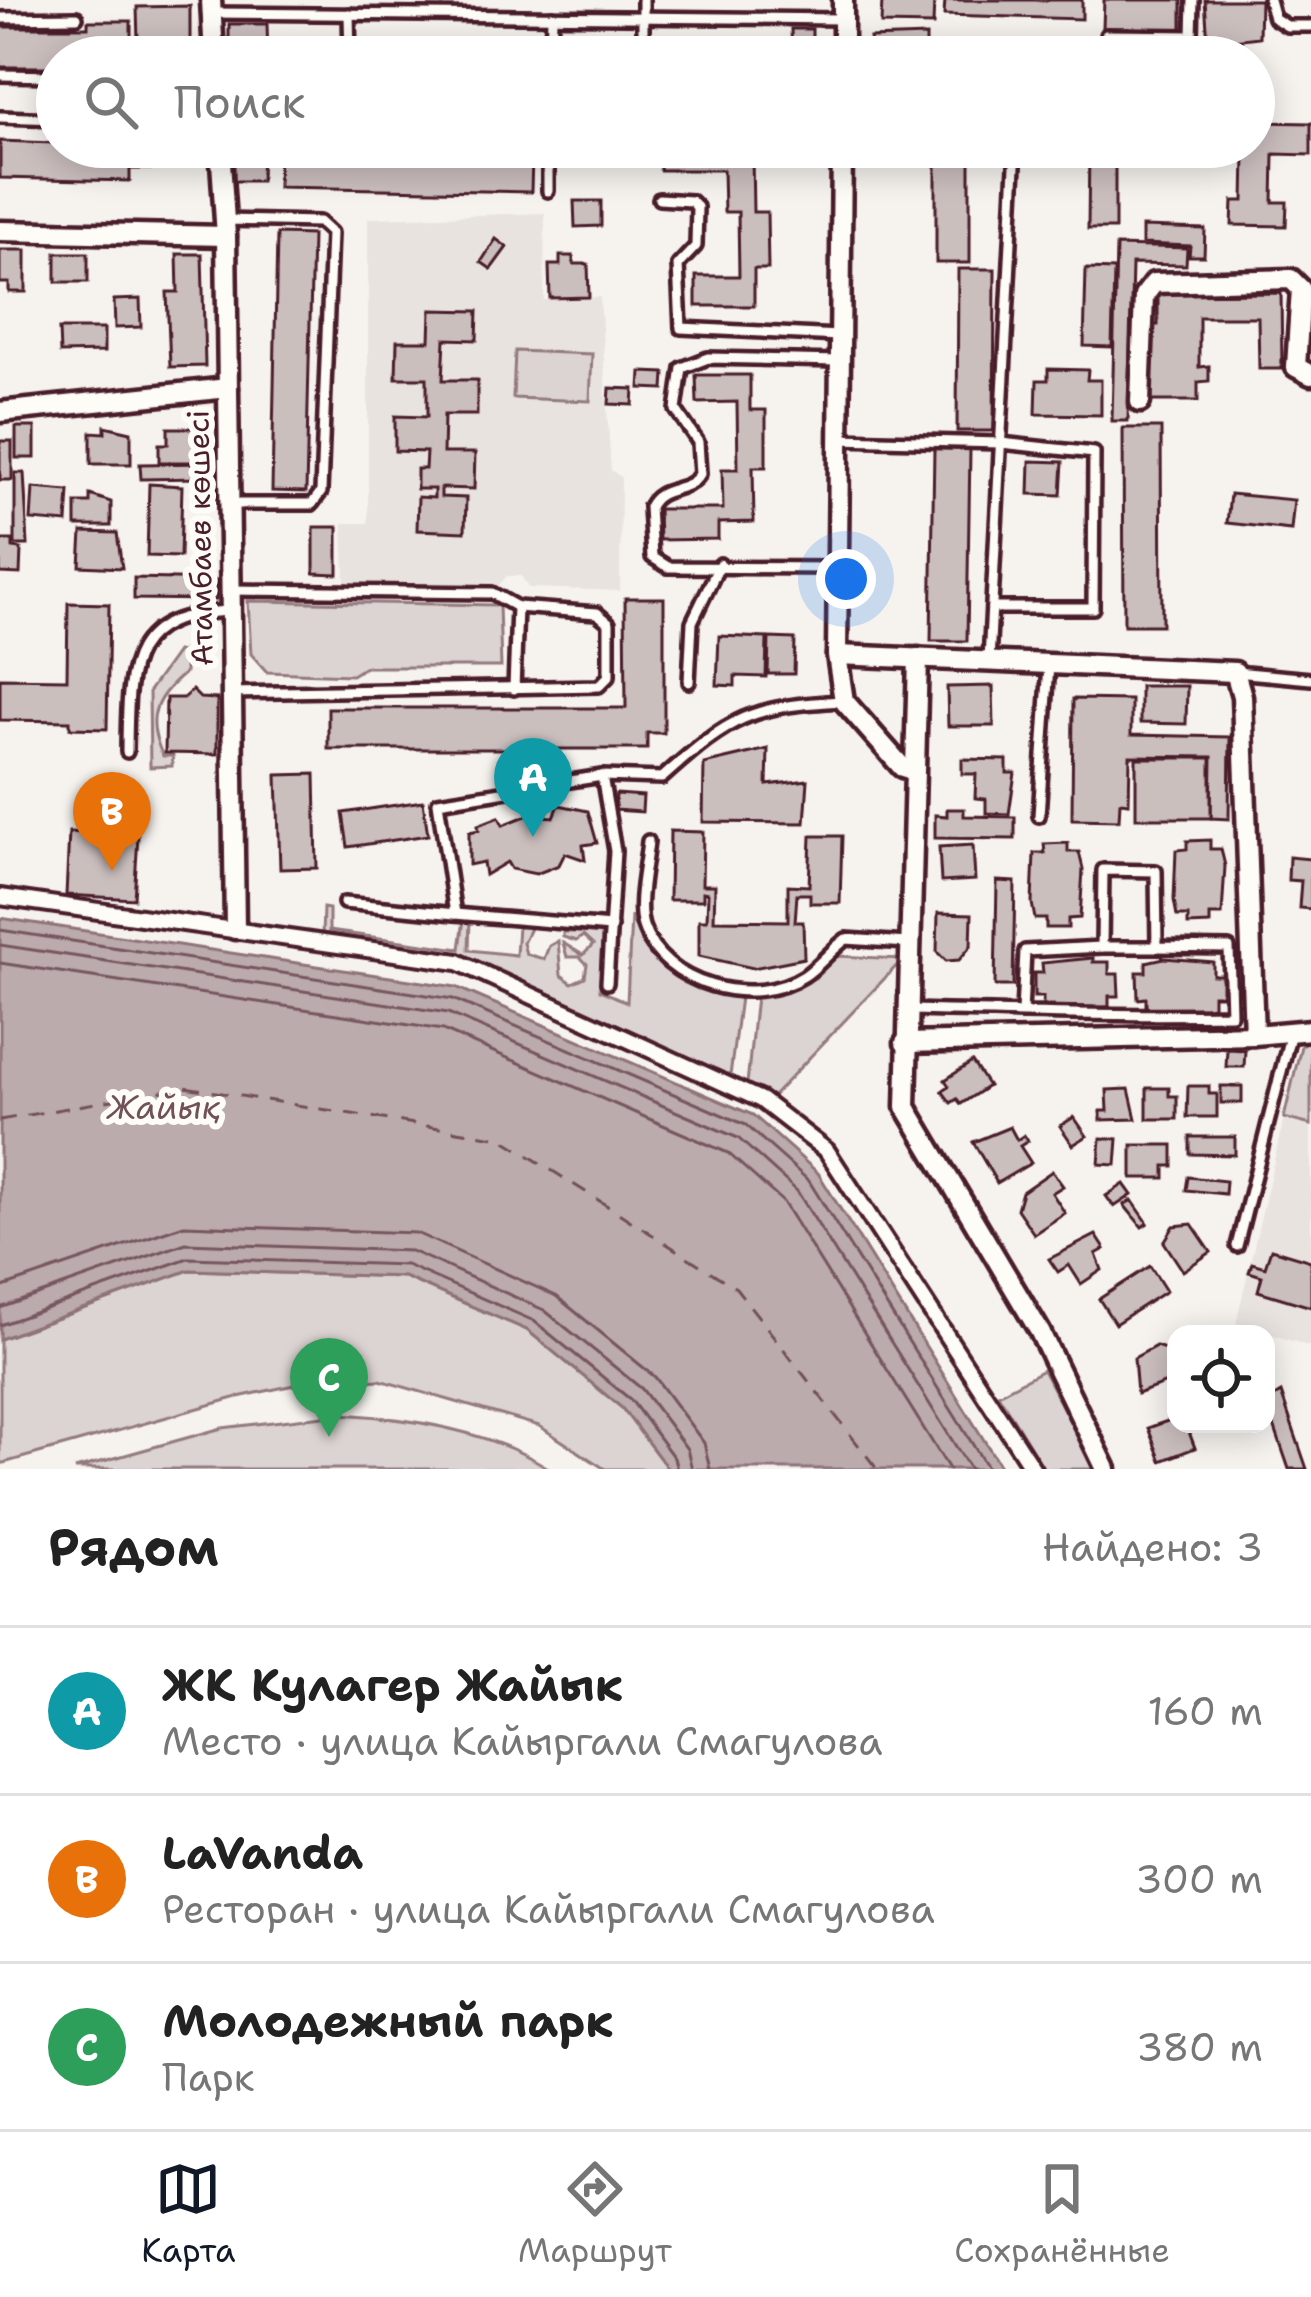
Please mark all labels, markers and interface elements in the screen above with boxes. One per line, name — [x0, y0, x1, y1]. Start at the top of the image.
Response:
search box — [36, 36, 1275, 168]
icon: search — [78, 69, 144, 135]
text: Поиск — [174, 72, 305, 132]
street label: Атамбаев көшесі — [177, 410, 223, 666]
your location — [816, 549, 876, 609]
pin: A — [494, 738, 572, 837]
pin: B — [73, 772, 151, 871]
water label: Жайық — [105, 1085, 221, 1130]
map controls — [1167, 1325, 1275, 1433]
button: locate — [1167, 1325, 1275, 1433]
pin: C — [290, 1338, 368, 1437]
text: Рядом — [48, 1513, 219, 1581]
text: Найдено: 3 — [1042, 1521, 1263, 1573]
text: ЖК Кулагер Жайык — [162, 1655, 623, 1715]
text: A — [72, 1685, 102, 1737]
text: 160 m — [1148, 1685, 1263, 1737]
text: Место · улица Кайыргали Смагулова — [162, 1715, 882, 1767]
text: LaVanda — [162, 1823, 363, 1883]
text: B — [75, 1853, 99, 1905]
text: 300 m — [1135, 1853, 1263, 1905]
text: Ресторан · улица Кайыргали Смагулова — [162, 1883, 935, 1935]
text: Молодежный парк — [162, 1991, 614, 2051]
text: C — [75, 2021, 99, 2073]
text: 380 m — [1136, 2021, 1263, 2073]
text: Парк — [162, 2051, 255, 2103]
tab: Карта — [141, 2156, 236, 2273]
tab: Маршрут — [518, 2156, 672, 2273]
tab: Сохранённые — [954, 2156, 1170, 2273]

